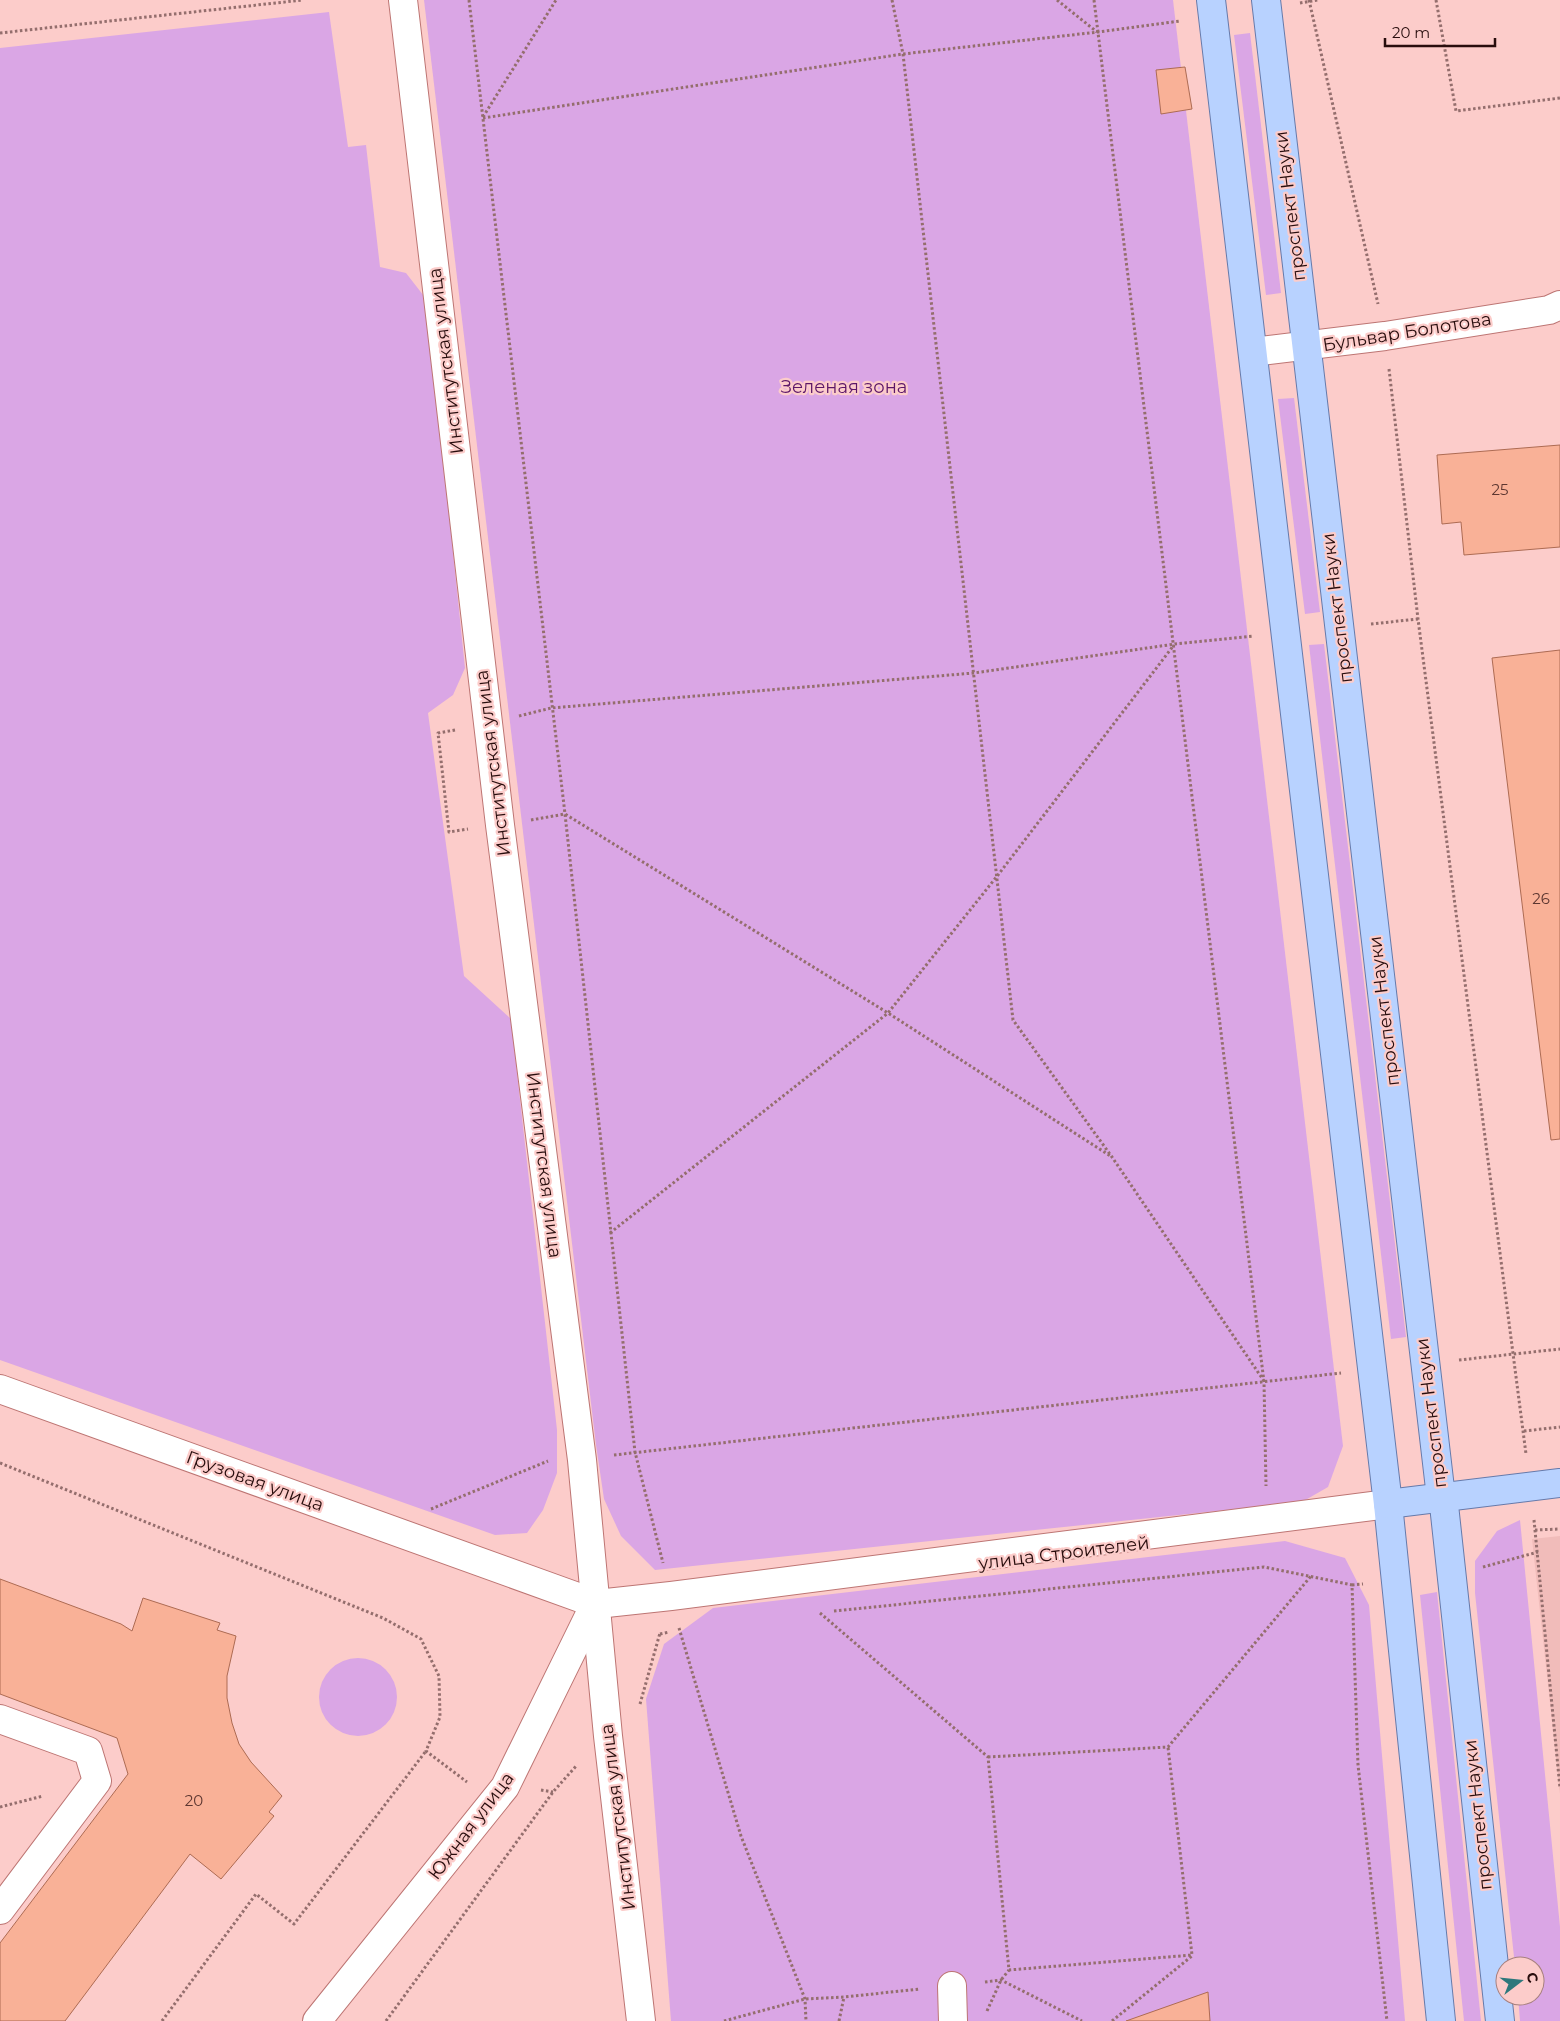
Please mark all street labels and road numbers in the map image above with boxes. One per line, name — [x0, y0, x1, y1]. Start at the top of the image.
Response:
street label: проспект Науки — [1270, 130, 1310, 282]
street label: Институтская улица — [424, 267, 468, 455]
street label: Бульвар Болотова — [1321, 308, 1493, 356]
street label: проспект Науки — [1317, 532, 1357, 684]
street label: Институтская улица — [471, 669, 515, 857]
street label: проспект Науки — [1364, 935, 1404, 1087]
street label: Институтская улица — [522, 1071, 566, 1259]
street label: проспект Науки — [1411, 1337, 1451, 1489]
street label: Грузовая улица — [183, 1446, 327, 1516]
street label: улица Строителей — [976, 1532, 1151, 1575]
street label: Институтская улица — [596, 1723, 640, 1911]
street label: проспект Науки — [1459, 1739, 1497, 1891]
street label: Южная улица — [423, 1768, 519, 1884]

